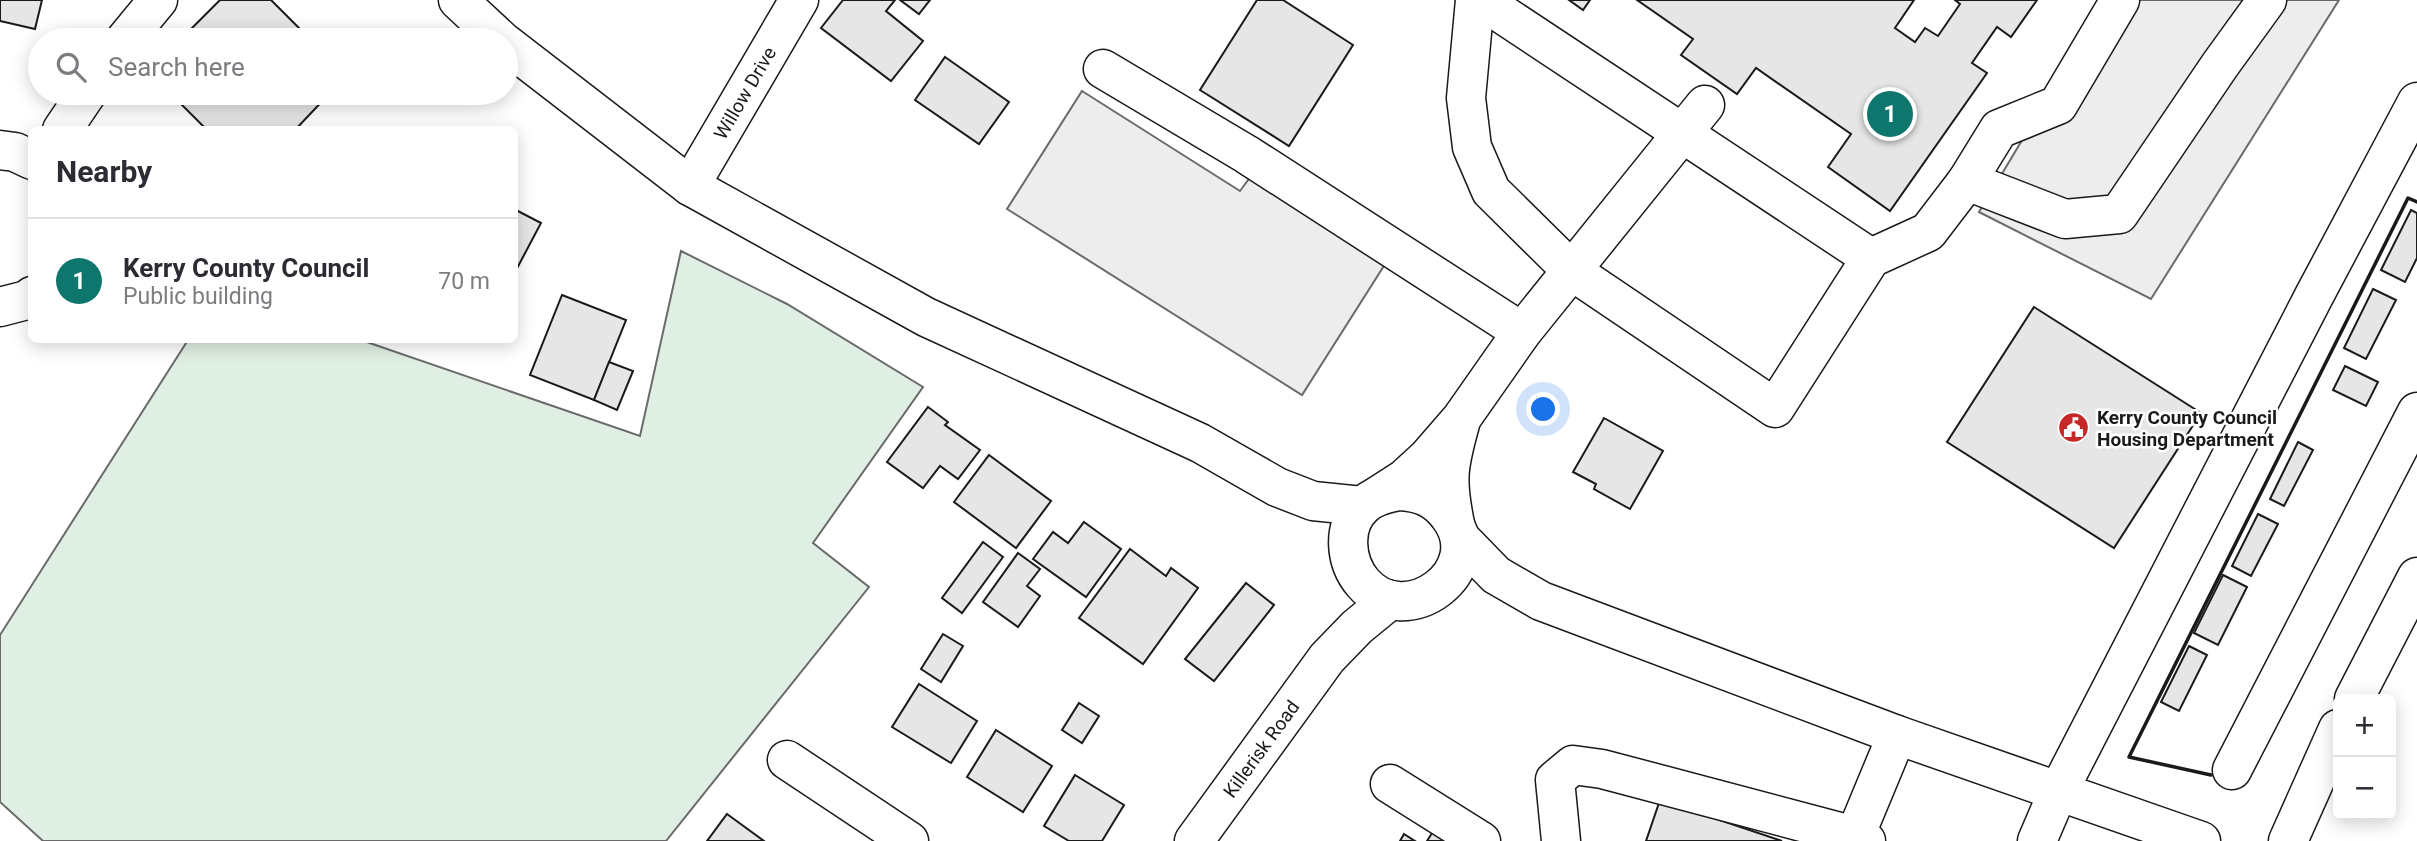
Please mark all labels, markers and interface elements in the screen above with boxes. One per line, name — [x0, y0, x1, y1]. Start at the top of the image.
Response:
search box — [28, 28, 518, 105]
street label: Willow Drive — [709, 43, 781, 143]
icon: search — [52, 48, 90, 86]
text: Search here — [108, 52, 245, 82]
pin: 1 — [1867, 88, 1913, 140]
text: Nearby — [56, 154, 152, 189]
text: Kerry County Council — [123, 253, 369, 283]
text: 1 — [72, 268, 86, 295]
text: 70 m — [438, 268, 490, 295]
text: Public building — [123, 283, 273, 310]
your location — [1526, 392, 1560, 426]
place label: Kerry County Council Housing Department — [2097, 406, 2277, 451]
public building icon: Kerry County Council Housing Department — [2057, 411, 2091, 445]
map controls — [2333, 694, 2396, 820]
button: + — [2333, 694, 2396, 757]
street label: Killerisk Road — [1218, 696, 1304, 802]
button: − — [2333, 757, 2396, 820]

